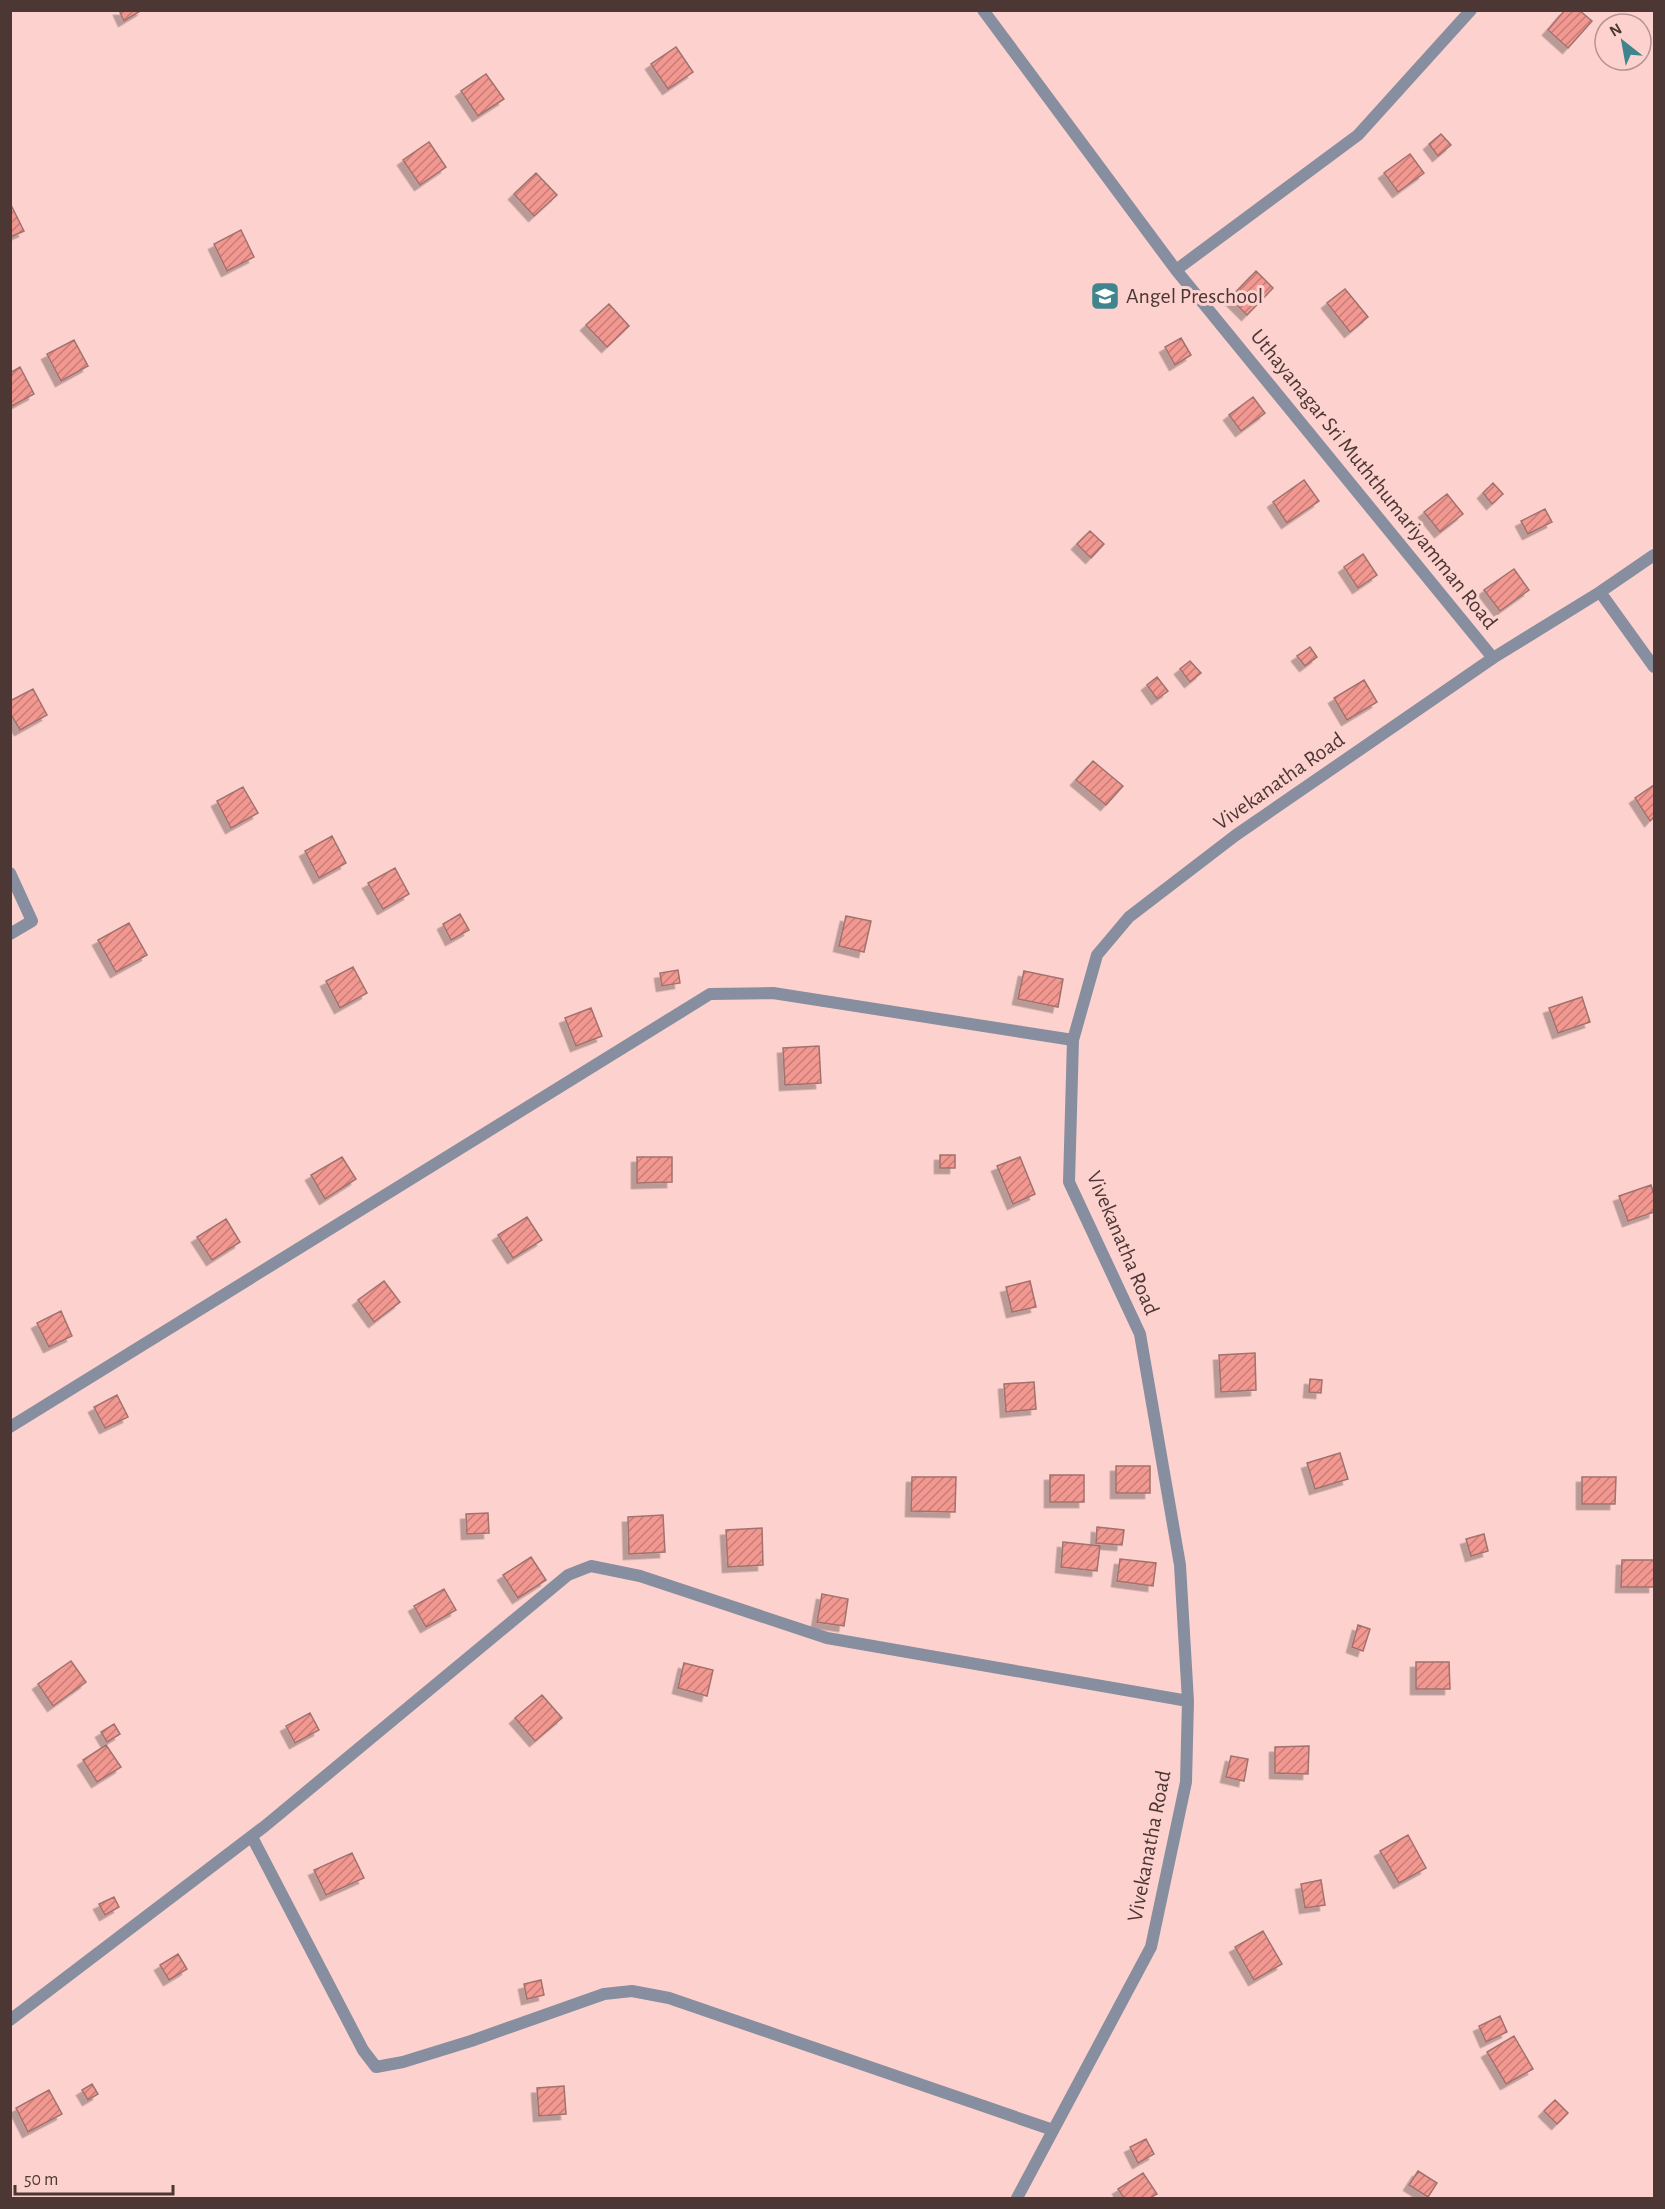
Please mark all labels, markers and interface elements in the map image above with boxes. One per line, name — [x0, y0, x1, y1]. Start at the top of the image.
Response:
north arrow — [1593, 12, 1653, 72]
text: N — [1607, 20, 1625, 40]
school or university icon: Angel Preschool — [1089, 280, 1121, 312]
place label: Angel Preschool — [1126, 285, 1263, 307]
street label: Uthayanagar Sri Muththumariyamman Road — [1246, 325, 1502, 633]
street label: Vivekanatha Road — [1210, 728, 1348, 834]
street label: Vivekanatha Road — [1083, 1168, 1163, 1318]
street label: Vivekanatha Road — [1124, 1768, 1174, 1924]
scale bar — [15, 2158, 172, 2196]
text: 50 m — [24, 2171, 58, 2189]

